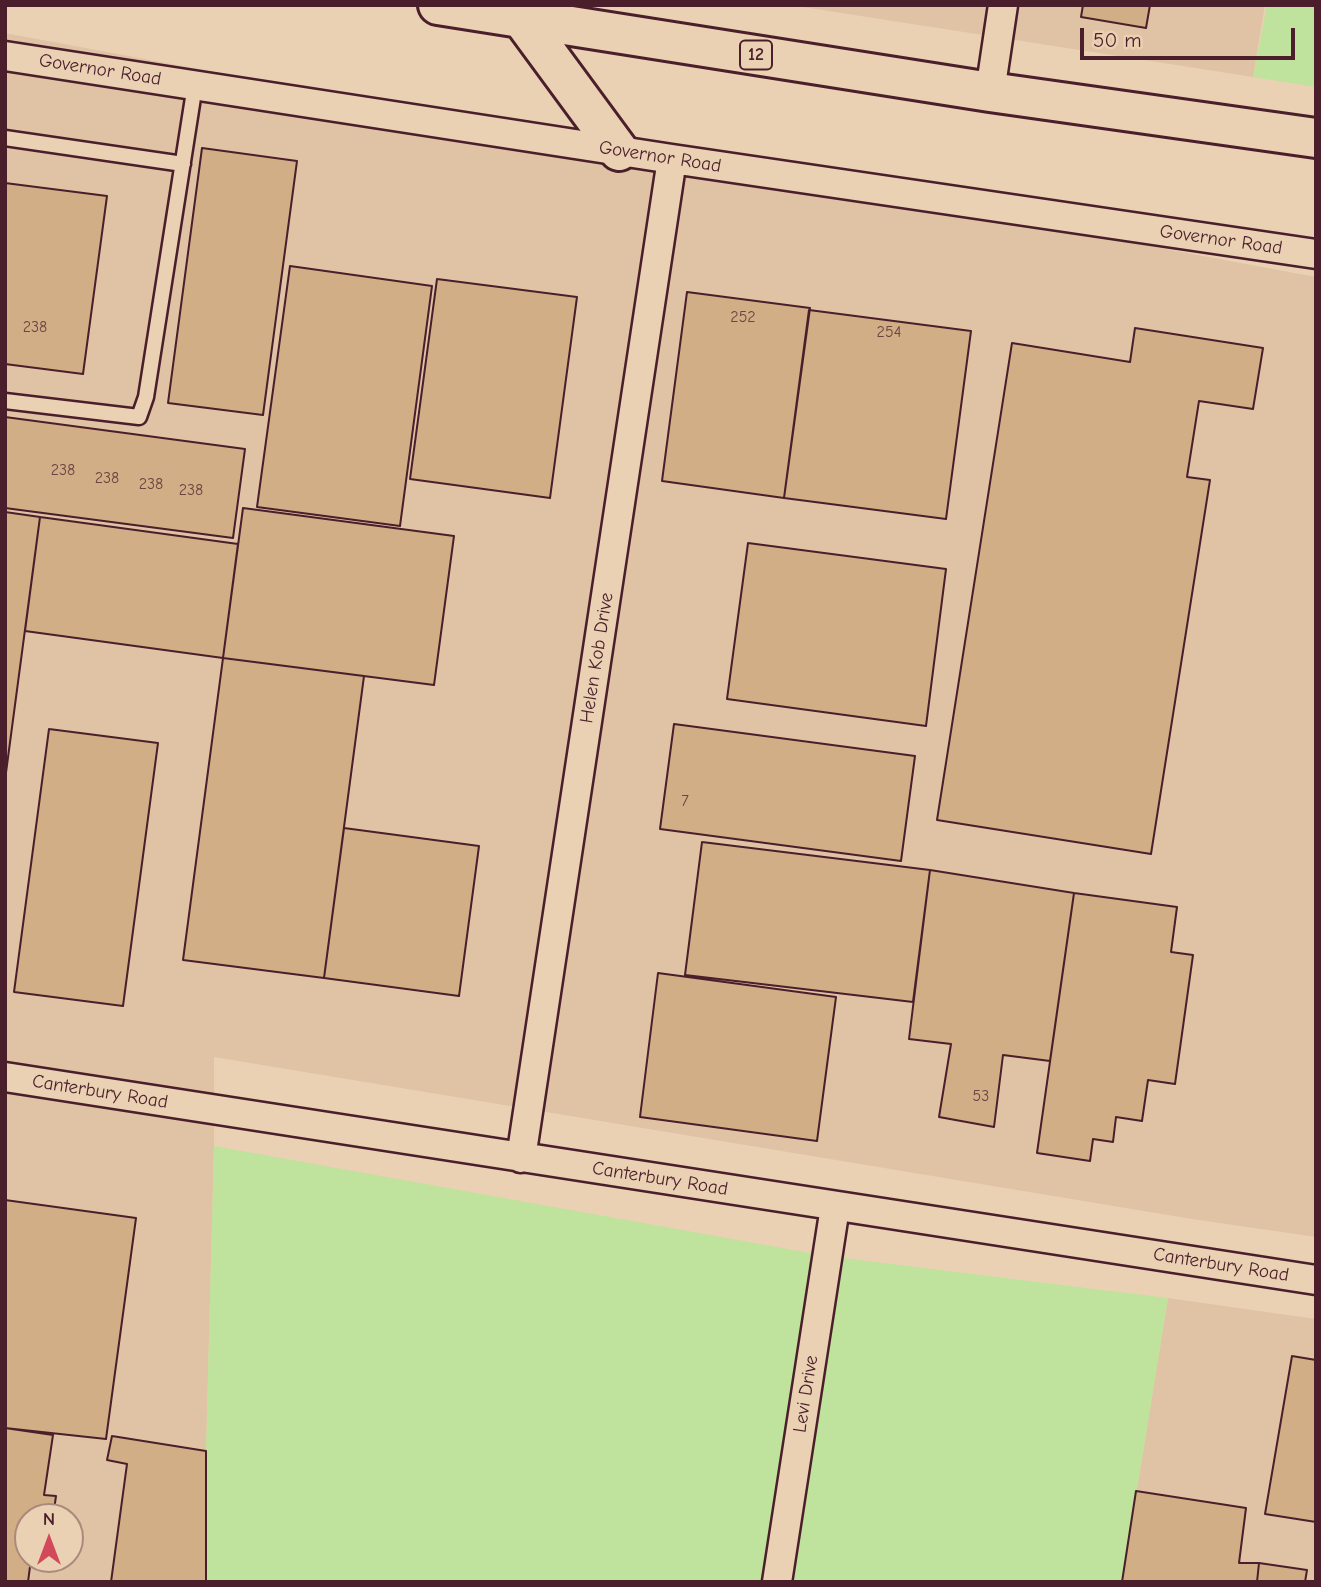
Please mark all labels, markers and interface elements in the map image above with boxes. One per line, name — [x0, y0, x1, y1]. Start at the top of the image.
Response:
scale bar — [1083, 14, 1298, 58]
text: 50 m — [1093, 28, 1142, 52]
road number: 12 — [740, 40, 772, 70]
street label: Governor Road — [37, 49, 163, 91]
street label: Governor Road — [597, 136, 723, 178]
street label: Governor Road — [1158, 220, 1284, 260]
house number: 252 — [730, 307, 756, 327]
house number: 238 — [23, 317, 47, 337]
house number: 254 — [877, 322, 901, 342]
house number: 238 — [51, 460, 75, 480]
house number: 238 — [95, 468, 119, 488]
house number: 238 — [139, 474, 163, 494]
house number: 238 — [179, 480, 203, 500]
street label: Helen Kob Drive — [575, 591, 619, 725]
house number: 7 — [681, 791, 689, 811]
street label: Canterbury Road — [30, 1070, 170, 1114]
house number: 53 — [973, 1086, 989, 1106]
street label: Canterbury Road — [590, 1157, 730, 1201]
street label: Canterbury Road — [1151, 1243, 1291, 1287]
street label: Levi Drive — [789, 1354, 823, 1434]
north arrow — [14, 1503, 84, 1573]
text: N — [43, 1508, 55, 1530]

